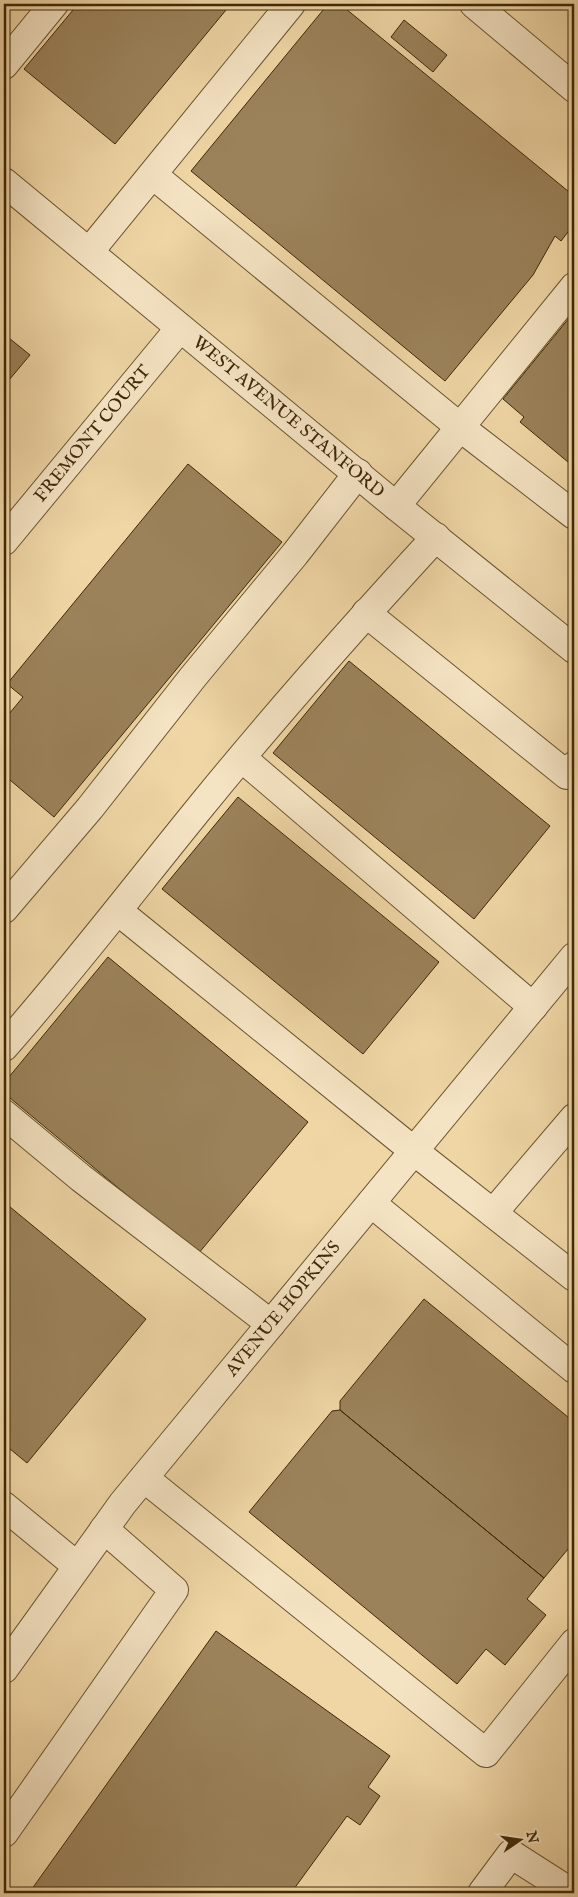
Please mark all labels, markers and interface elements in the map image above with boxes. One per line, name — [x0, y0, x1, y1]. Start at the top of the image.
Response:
street label: WEST AVENUE STANFORD — [188, 331, 389, 503]
street label: FREMONT COURT — [29, 361, 156, 507]
street label: AVENUE HOPKINS — [220, 1237, 346, 1382]
north arrow — [496, 1814, 546, 1864]
text: N — [521, 1828, 542, 1845]

